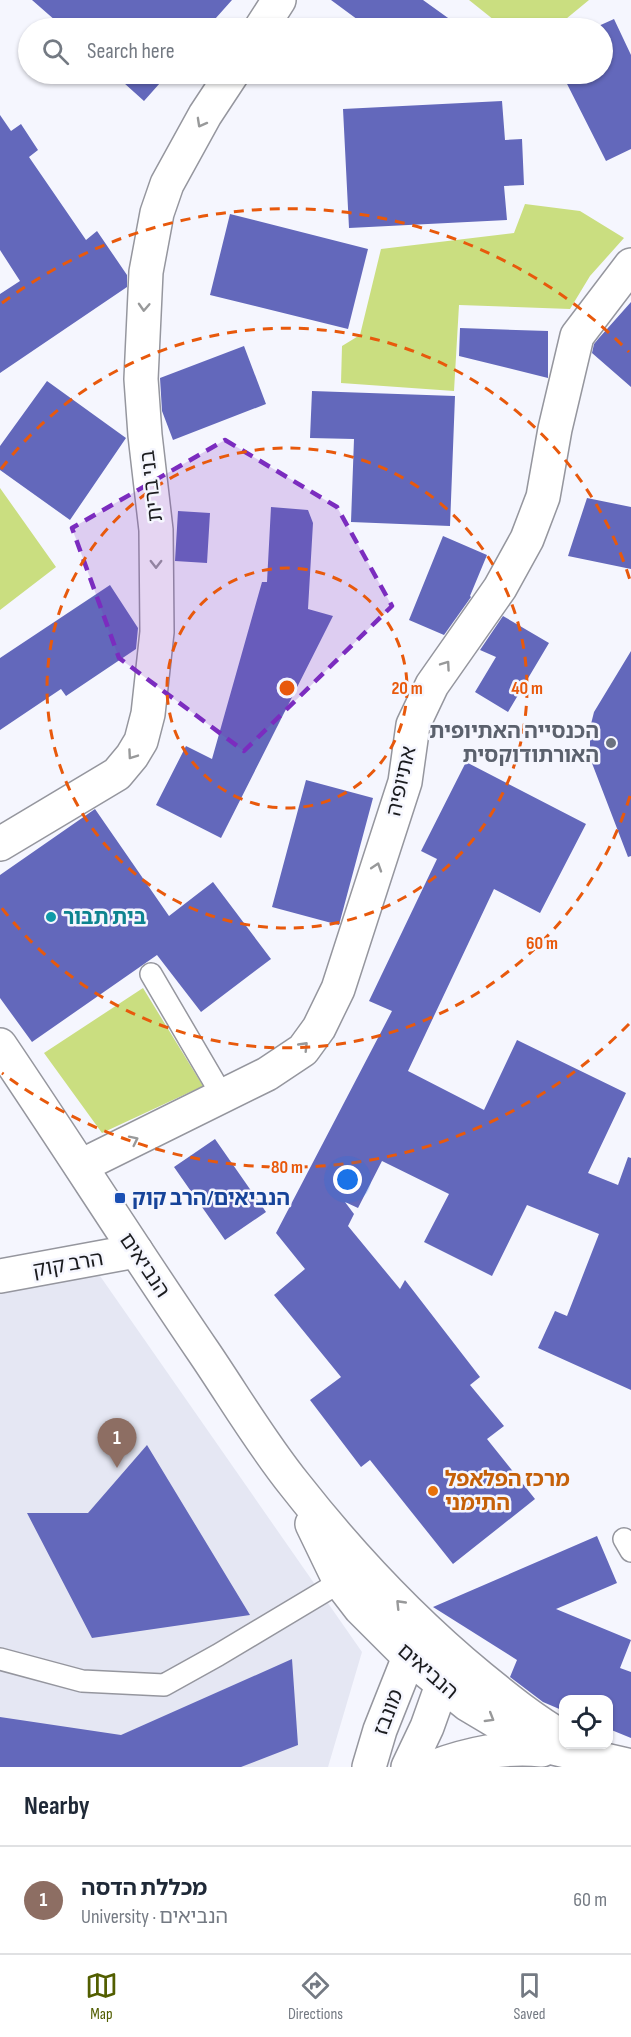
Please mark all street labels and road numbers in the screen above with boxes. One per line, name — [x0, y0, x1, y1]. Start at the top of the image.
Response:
street label: בני ברית — [135, 449, 168, 523]
street label: אתיופיה — [381, 744, 422, 819]
street label: הנביאים — [114, 1228, 175, 1302]
street label: הרב קוק — [31, 1246, 105, 1283]
street label: הנביאים — [392, 1638, 463, 1704]
street label: מונבז — [368, 1686, 409, 1739]

